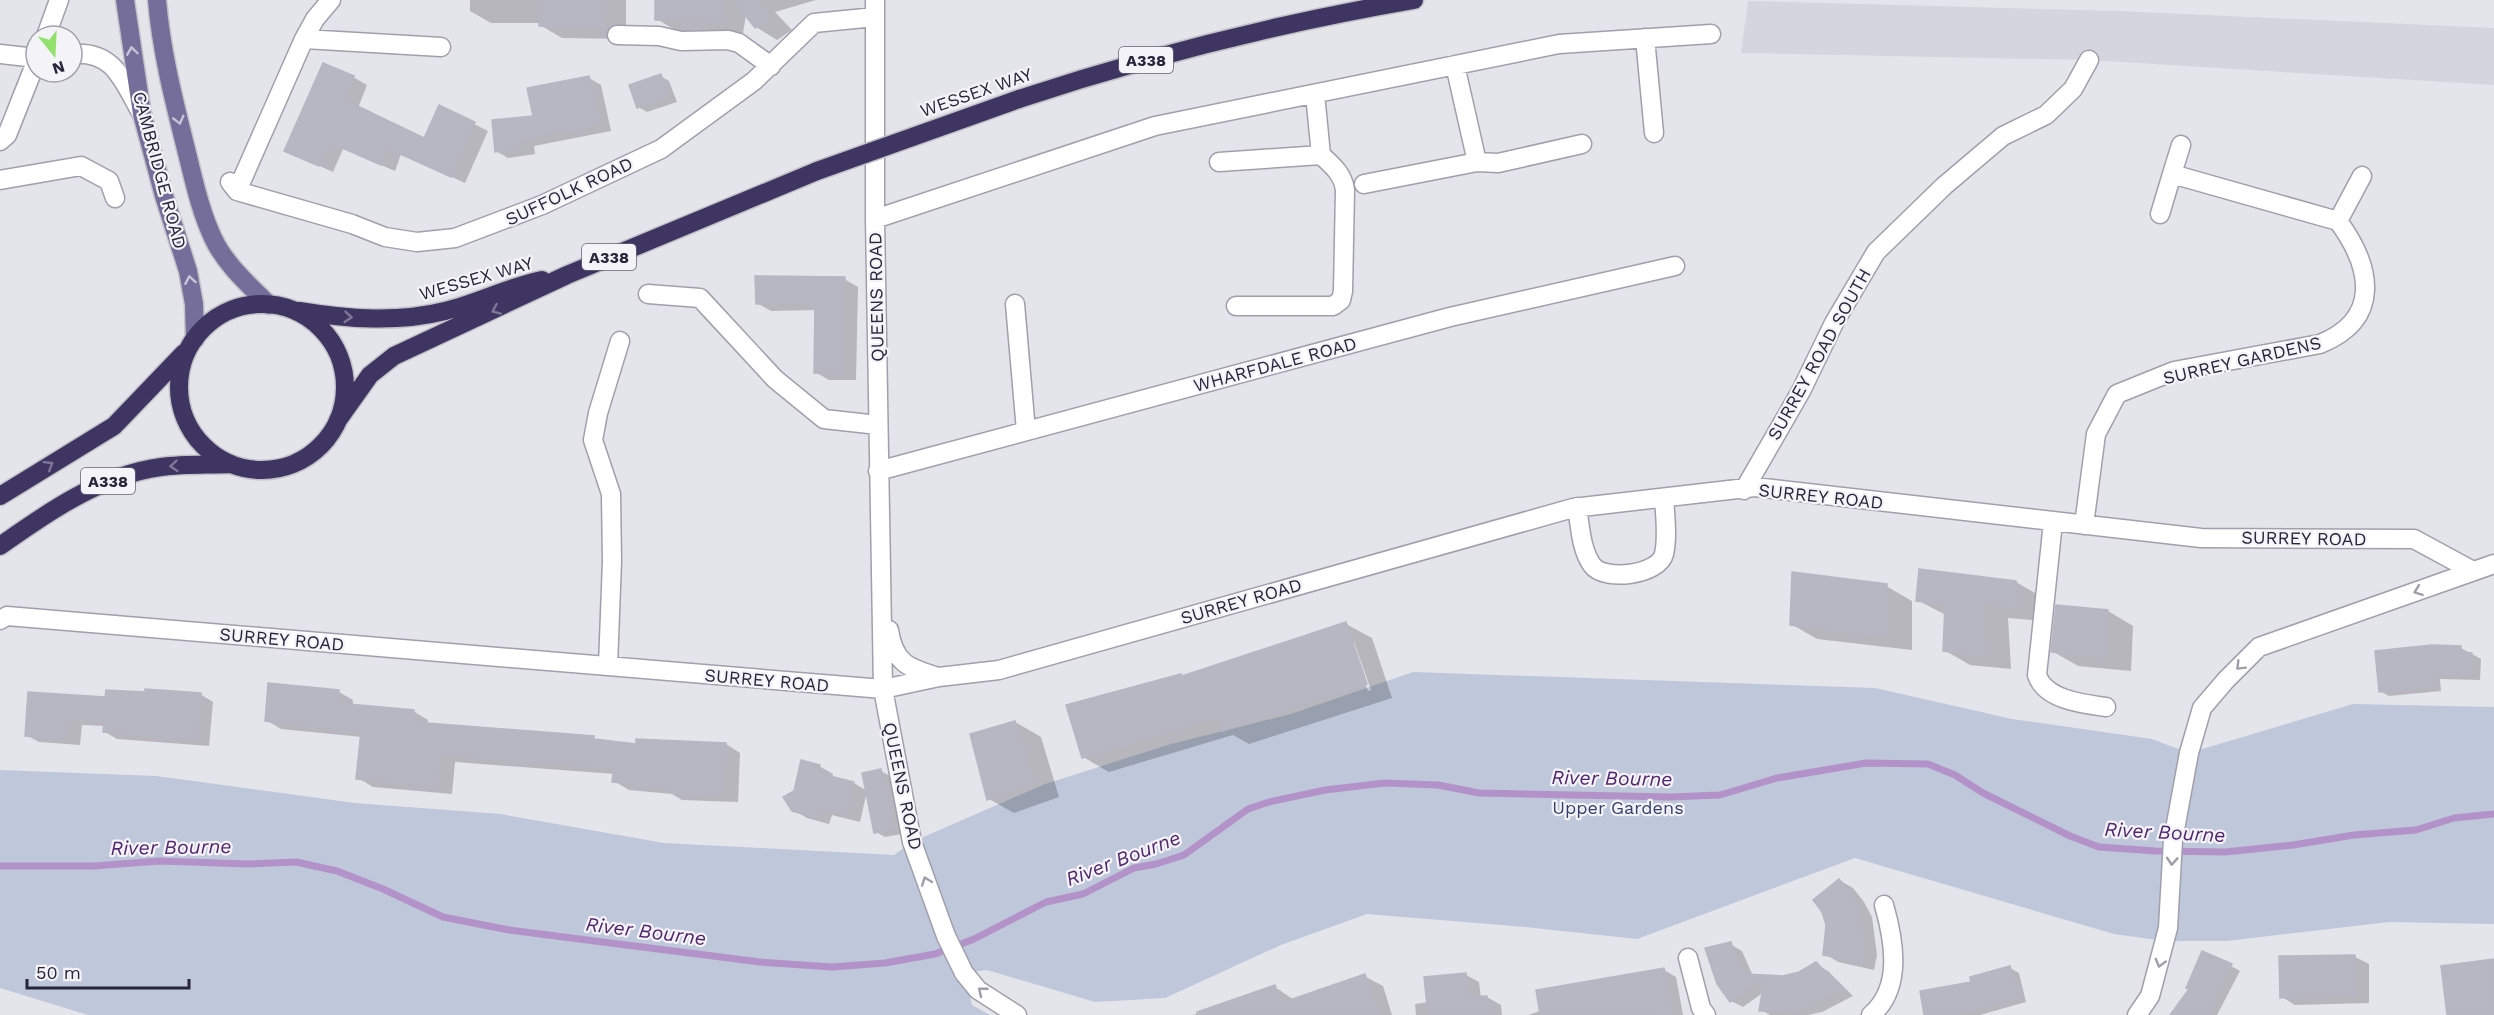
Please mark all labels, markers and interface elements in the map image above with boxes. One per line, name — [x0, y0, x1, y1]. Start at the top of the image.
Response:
north arrow — [24, 24, 84, 84]
one-way arrow — [126, 47, 138, 56]
road number: A338 — [1119, 47, 1173, 73]
text: N — [50, 57, 67, 79]
street label: WESSEX WAY — [917, 63, 1036, 121]
street label: CAMBRIDGE ROAD — [129, 89, 191, 251]
one-way arrow — [171, 115, 184, 125]
street label: SUFFOLK ROAD — [502, 152, 636, 230]
street label: QUEENS ROAD — [864, 232, 888, 362]
road number: A338 — [582, 244, 636, 270]
street label: WESSEX WAY — [417, 252, 536, 304]
street label: SURREY ROAD SOUTH — [1763, 264, 1875, 444]
one-way arrow — [184, 276, 196, 285]
one-way arrow — [491, 303, 502, 315]
one-way arrow — [343, 310, 353, 323]
street label: WHARFDALE ROAD — [1191, 332, 1359, 396]
street label: SURREY GARDENS — [2161, 332, 2323, 388]
one-way arrow — [169, 459, 179, 472]
one-way arrow — [43, 461, 54, 472]
road number: A338 — [81, 468, 135, 494]
street label: SURREY ROAD — [1758, 479, 1884, 513]
street label: SURREY ROAD — [2241, 526, 2367, 550]
street label: SURREY ROAD — [1178, 574, 1304, 628]
one-way arrow — [2413, 583, 2424, 596]
street label: SURREY ROAD — [219, 623, 345, 655]
one-way arrow — [2237, 658, 2248, 669]
street label: SURREY ROAD — [704, 664, 830, 696]
street label: QUEENS ROAD — [879, 720, 927, 852]
water label: River Bourne — [1551, 765, 1673, 791]
park label: Upper Gardens — [1552, 797, 1684, 818]
water label: River Bourne — [2104, 817, 2226, 847]
water label: River Bourne — [1062, 825, 1184, 891]
water label: River Bourne — [110, 834, 232, 860]
one-way arrow — [2166, 856, 2179, 865]
one-way arrow — [921, 876, 934, 886]
water label: River Bourne — [584, 912, 708, 950]
scale bar — [27, 952, 189, 990]
one-way arrow — [2154, 958, 2167, 968]
text: 50 m — [36, 962, 81, 983]
one-way arrow — [978, 988, 989, 999]

